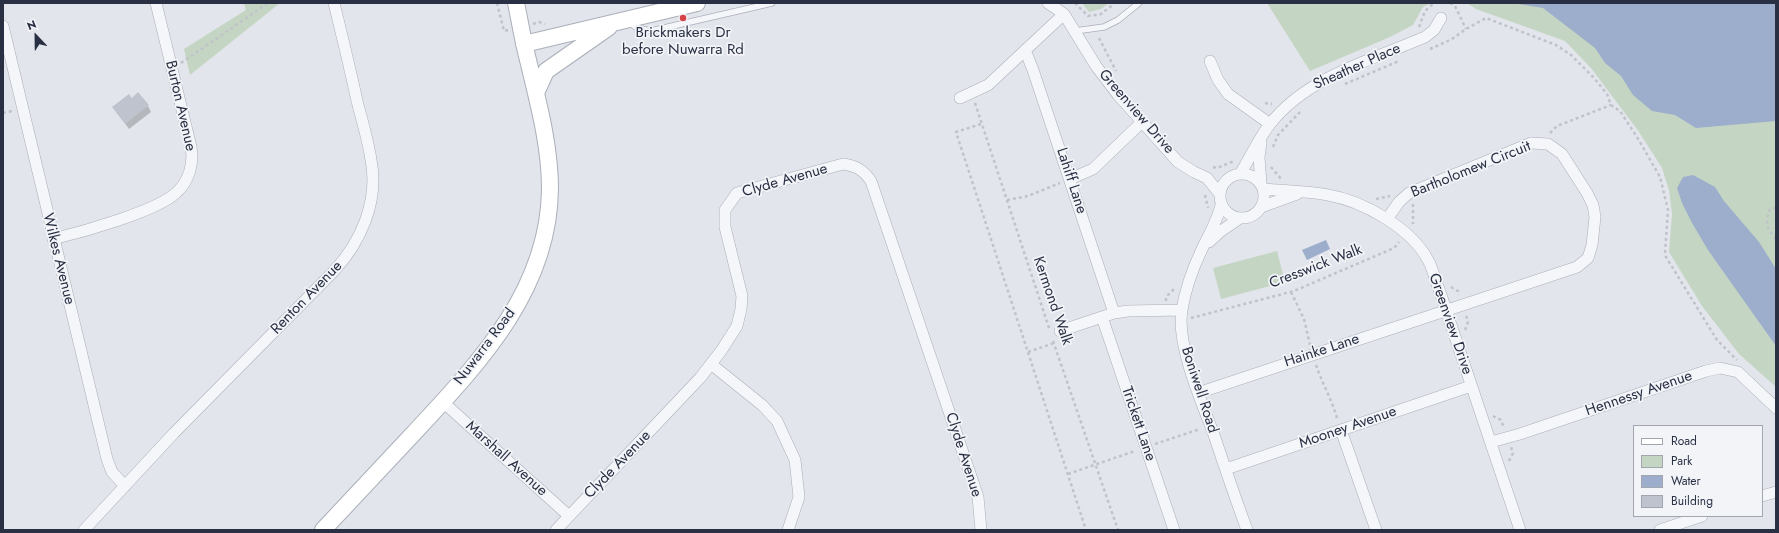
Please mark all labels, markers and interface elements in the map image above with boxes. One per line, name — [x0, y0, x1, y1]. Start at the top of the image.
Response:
marker: Brickmakers Dr before Nuwarra Rd — [678, 13, 688, 23]
north arrow — [16, 16, 56, 56]
text: N — [24, 16, 39, 34]
place label: Brickmakers Dr before Nuwarra Rd — [622, 24, 744, 59]
street label: Sheather Place — [1311, 40, 1403, 94]
street label: Burton Avenue — [161, 59, 199, 153]
street label: Greenview Drive — [1094, 66, 1178, 158]
street label: Bartholomew Circuit — [1408, 138, 1534, 202]
street label: Lahiff Lane — [1052, 146, 1090, 216]
street label: Clyde Avenue — [740, 160, 830, 202]
street label: Wilkes Avenue — [38, 211, 78, 307]
street label: Cresswick Walk — [1267, 241, 1365, 293]
street label: Kermond Walk — [1028, 254, 1076, 348]
street label: Renton Avenue — [268, 258, 346, 338]
street label: Greenview Drive — [1424, 271, 1476, 377]
street label: Nuwarra Road — [450, 305, 520, 389]
street label: Hainke Lane — [1282, 330, 1362, 372]
street label: Boniwell Road — [1177, 345, 1221, 435]
street label: Hennessy Avenue — [1583, 367, 1695, 421]
street label: Trickett Lane — [1117, 384, 1159, 464]
street label: Mooney Avenue — [1297, 403, 1399, 453]
street label: Clyde Avenue — [941, 410, 985, 500]
street label: Marshall Avenue — [461, 418, 551, 500]
legend — [1633, 425, 1763, 517]
street label: Clyde Avenue — [581, 427, 655, 503]
text: Road — [1671, 432, 1697, 450]
text: Park — [1671, 452, 1692, 470]
text: Water — [1671, 472, 1701, 490]
text: Building — [1671, 492, 1713, 510]

